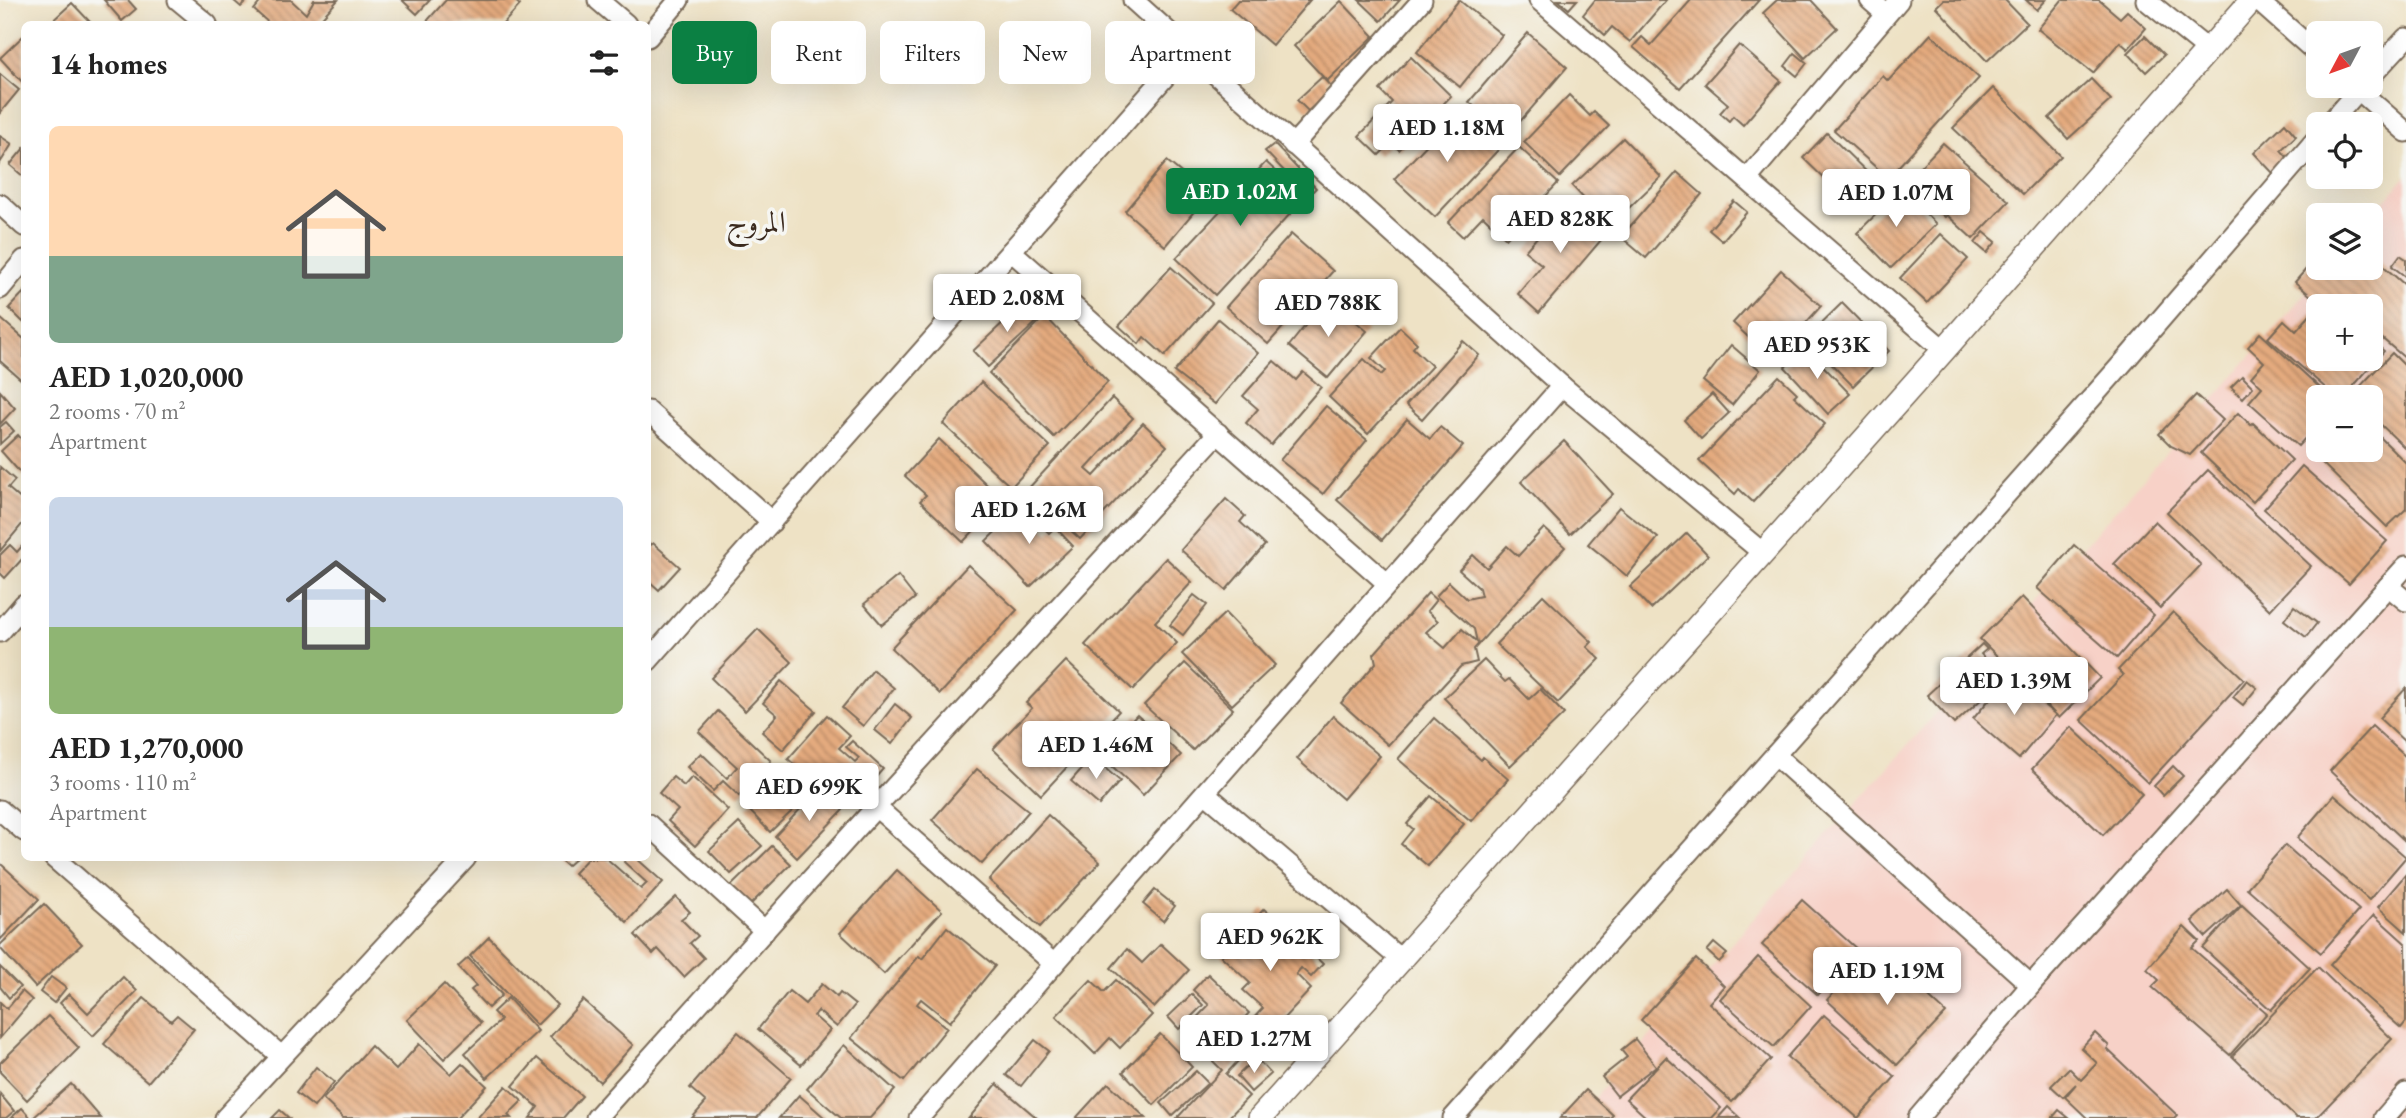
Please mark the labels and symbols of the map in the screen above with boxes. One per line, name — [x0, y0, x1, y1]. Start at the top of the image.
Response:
north arrow — [2306, 21, 2384, 98]
pin: AED 1.18M — [1367, 104, 1527, 164]
pin: AED 1.02M — [1160, 168, 1320, 228]
pin: AED 1.07M — [1816, 170, 1976, 229]
pin: AED 828K — [1488, 196, 1632, 255]
district label: المروج — [726, 202, 786, 248]
pin: AED 2.08M — [927, 274, 1087, 334]
pin: AED 788K — [1256, 280, 1400, 339]
pin: AED 953K — [1745, 322, 1889, 381]
pin: AED 1.26M — [949, 486, 1109, 546]
pin: AED 1.39M — [1934, 658, 2094, 717]
pin: AED 1.46M — [1016, 722, 1176, 781]
pin: AED 699K — [737, 764, 881, 823]
pin: AED 962K — [1198, 914, 1342, 973]
pin: AED 1.19M — [1807, 948, 1967, 1007]
pin: AED 1.27M — [1174, 1016, 1334, 1075]

